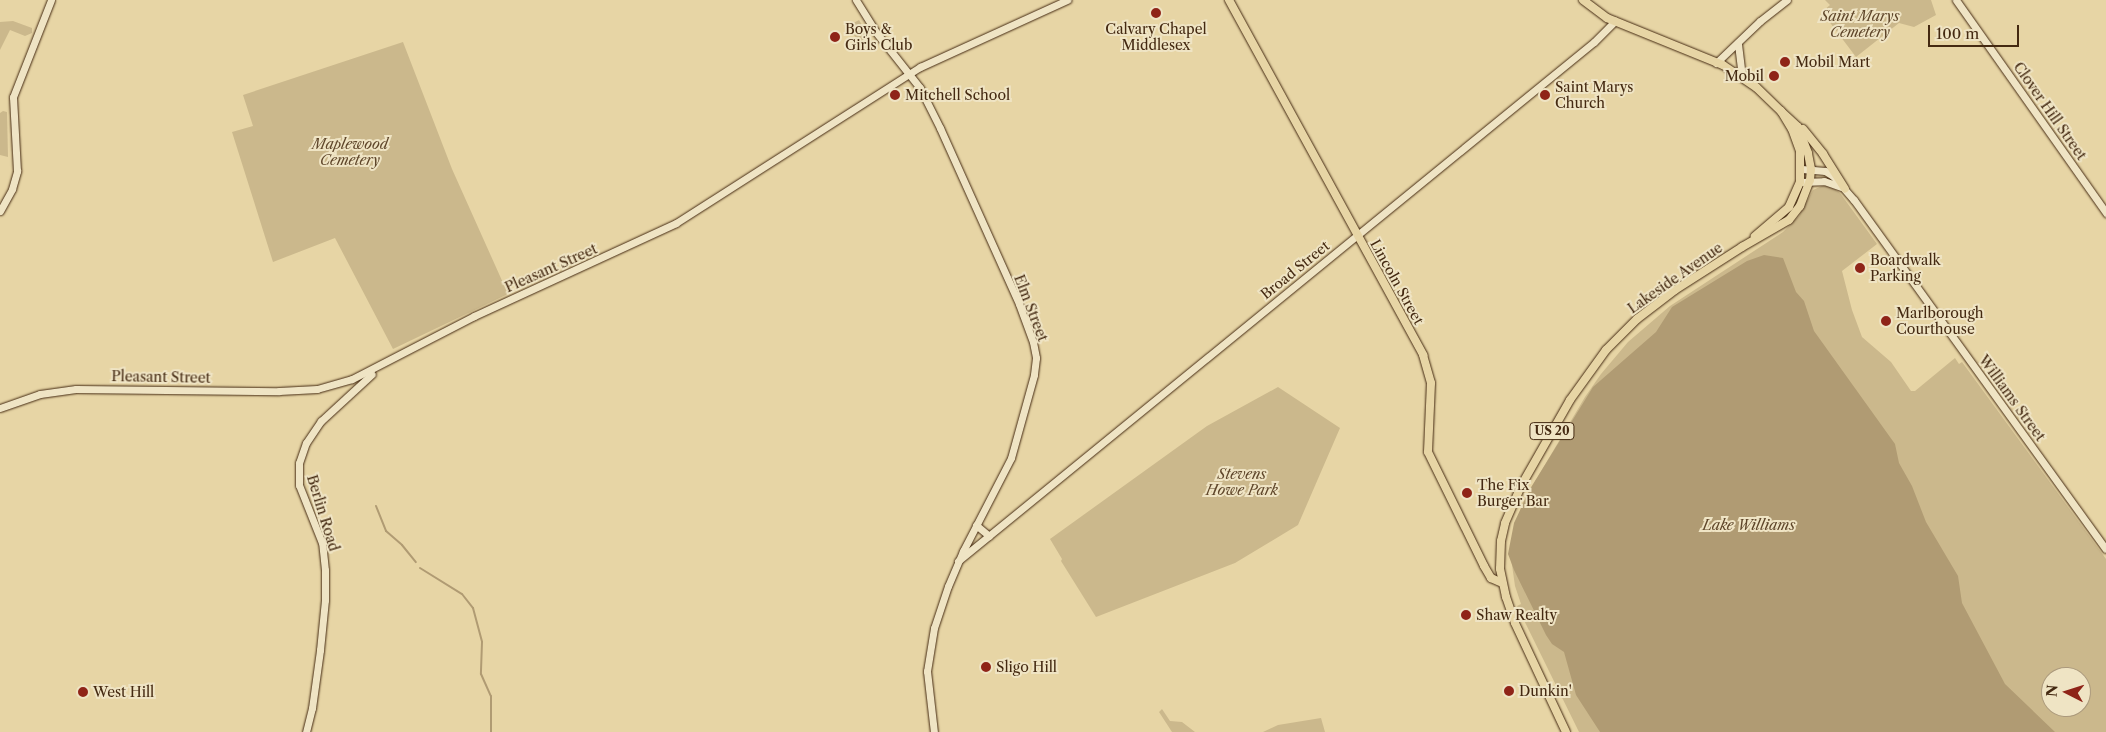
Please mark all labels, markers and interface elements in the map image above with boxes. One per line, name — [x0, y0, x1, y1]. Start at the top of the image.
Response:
marker: Calvary Chapel Middlesex — [1150, 7, 1162, 19]
park label: Saint Marys Cemetery — [1820, 8, 1900, 40]
scale bar — [1931, 15, 2022, 47]
place label: Boys & Girls Club — [845, 21, 912, 54]
place label: Calvary Chapel Middlesex — [1105, 21, 1207, 54]
text: 100 m — [1936, 24, 1979, 43]
marker: Boys & Girls Club — [829, 31, 841, 43]
place label: Mobil Mart — [1795, 54, 1870, 70]
marker: Mobil Mart — [1779, 56, 1791, 68]
street label: Clover Hill Street — [2010, 59, 2090, 163]
place label: Mobil — [1725, 68, 1764, 84]
marker: Mobil — [1768, 70, 1780, 82]
place label: Saint Marys Church — [1555, 79, 1633, 111]
place label: Mitchell School — [905, 87, 1010, 103]
marker: Mitchell School — [889, 89, 901, 101]
marker: Saint Marys Church — [1539, 89, 1551, 101]
park label: Maplewood Cemetery — [312, 136, 388, 168]
street label: Broad Street — [1257, 237, 1333, 303]
street label: Lincoln Street — [1367, 237, 1427, 327]
street label: Lakeside Avenue — [1624, 239, 1726, 317]
street label: Pleasant Street — [502, 240, 600, 296]
place label: Boardwalk Parking — [1870, 252, 1941, 284]
marker: Boardwalk Parking — [1854, 262, 1866, 274]
street label: Elm Street — [1011, 272, 1051, 344]
place label: Marlborough Courthouse — [1896, 305, 1984, 338]
marker: Marlborough Courthouse — [1880, 315, 1892, 327]
street label: Williams Street — [1975, 352, 2049, 444]
street label: Pleasant Street — [111, 368, 211, 386]
road number: US 20 — [1528, 422, 1576, 441]
park label: Stevens Howe Park — [1206, 466, 1278, 498]
street label: Berlin Road — [303, 473, 343, 553]
place label: The Fix Burger Bar — [1477, 477, 1549, 510]
marker: The Fix Burger Bar — [1461, 487, 1473, 499]
park label: Lake Williams — [1703, 517, 1795, 533]
place label: Shaw Realty — [1476, 607, 1558, 623]
marker: Shaw Realty — [1460, 609, 1472, 621]
place label: Sligo Hill — [996, 659, 1057, 675]
marker: Sligo Hill — [980, 661, 992, 673]
north arrow — [2041, 667, 2091, 717]
place label: Dunkin' — [1519, 683, 1572, 699]
place label: West Hill — [93, 684, 154, 700]
text: N — [2043, 684, 2062, 698]
marker: Dunkin' — [1503, 685, 1515, 697]
marker: West Hill — [77, 686, 89, 698]

